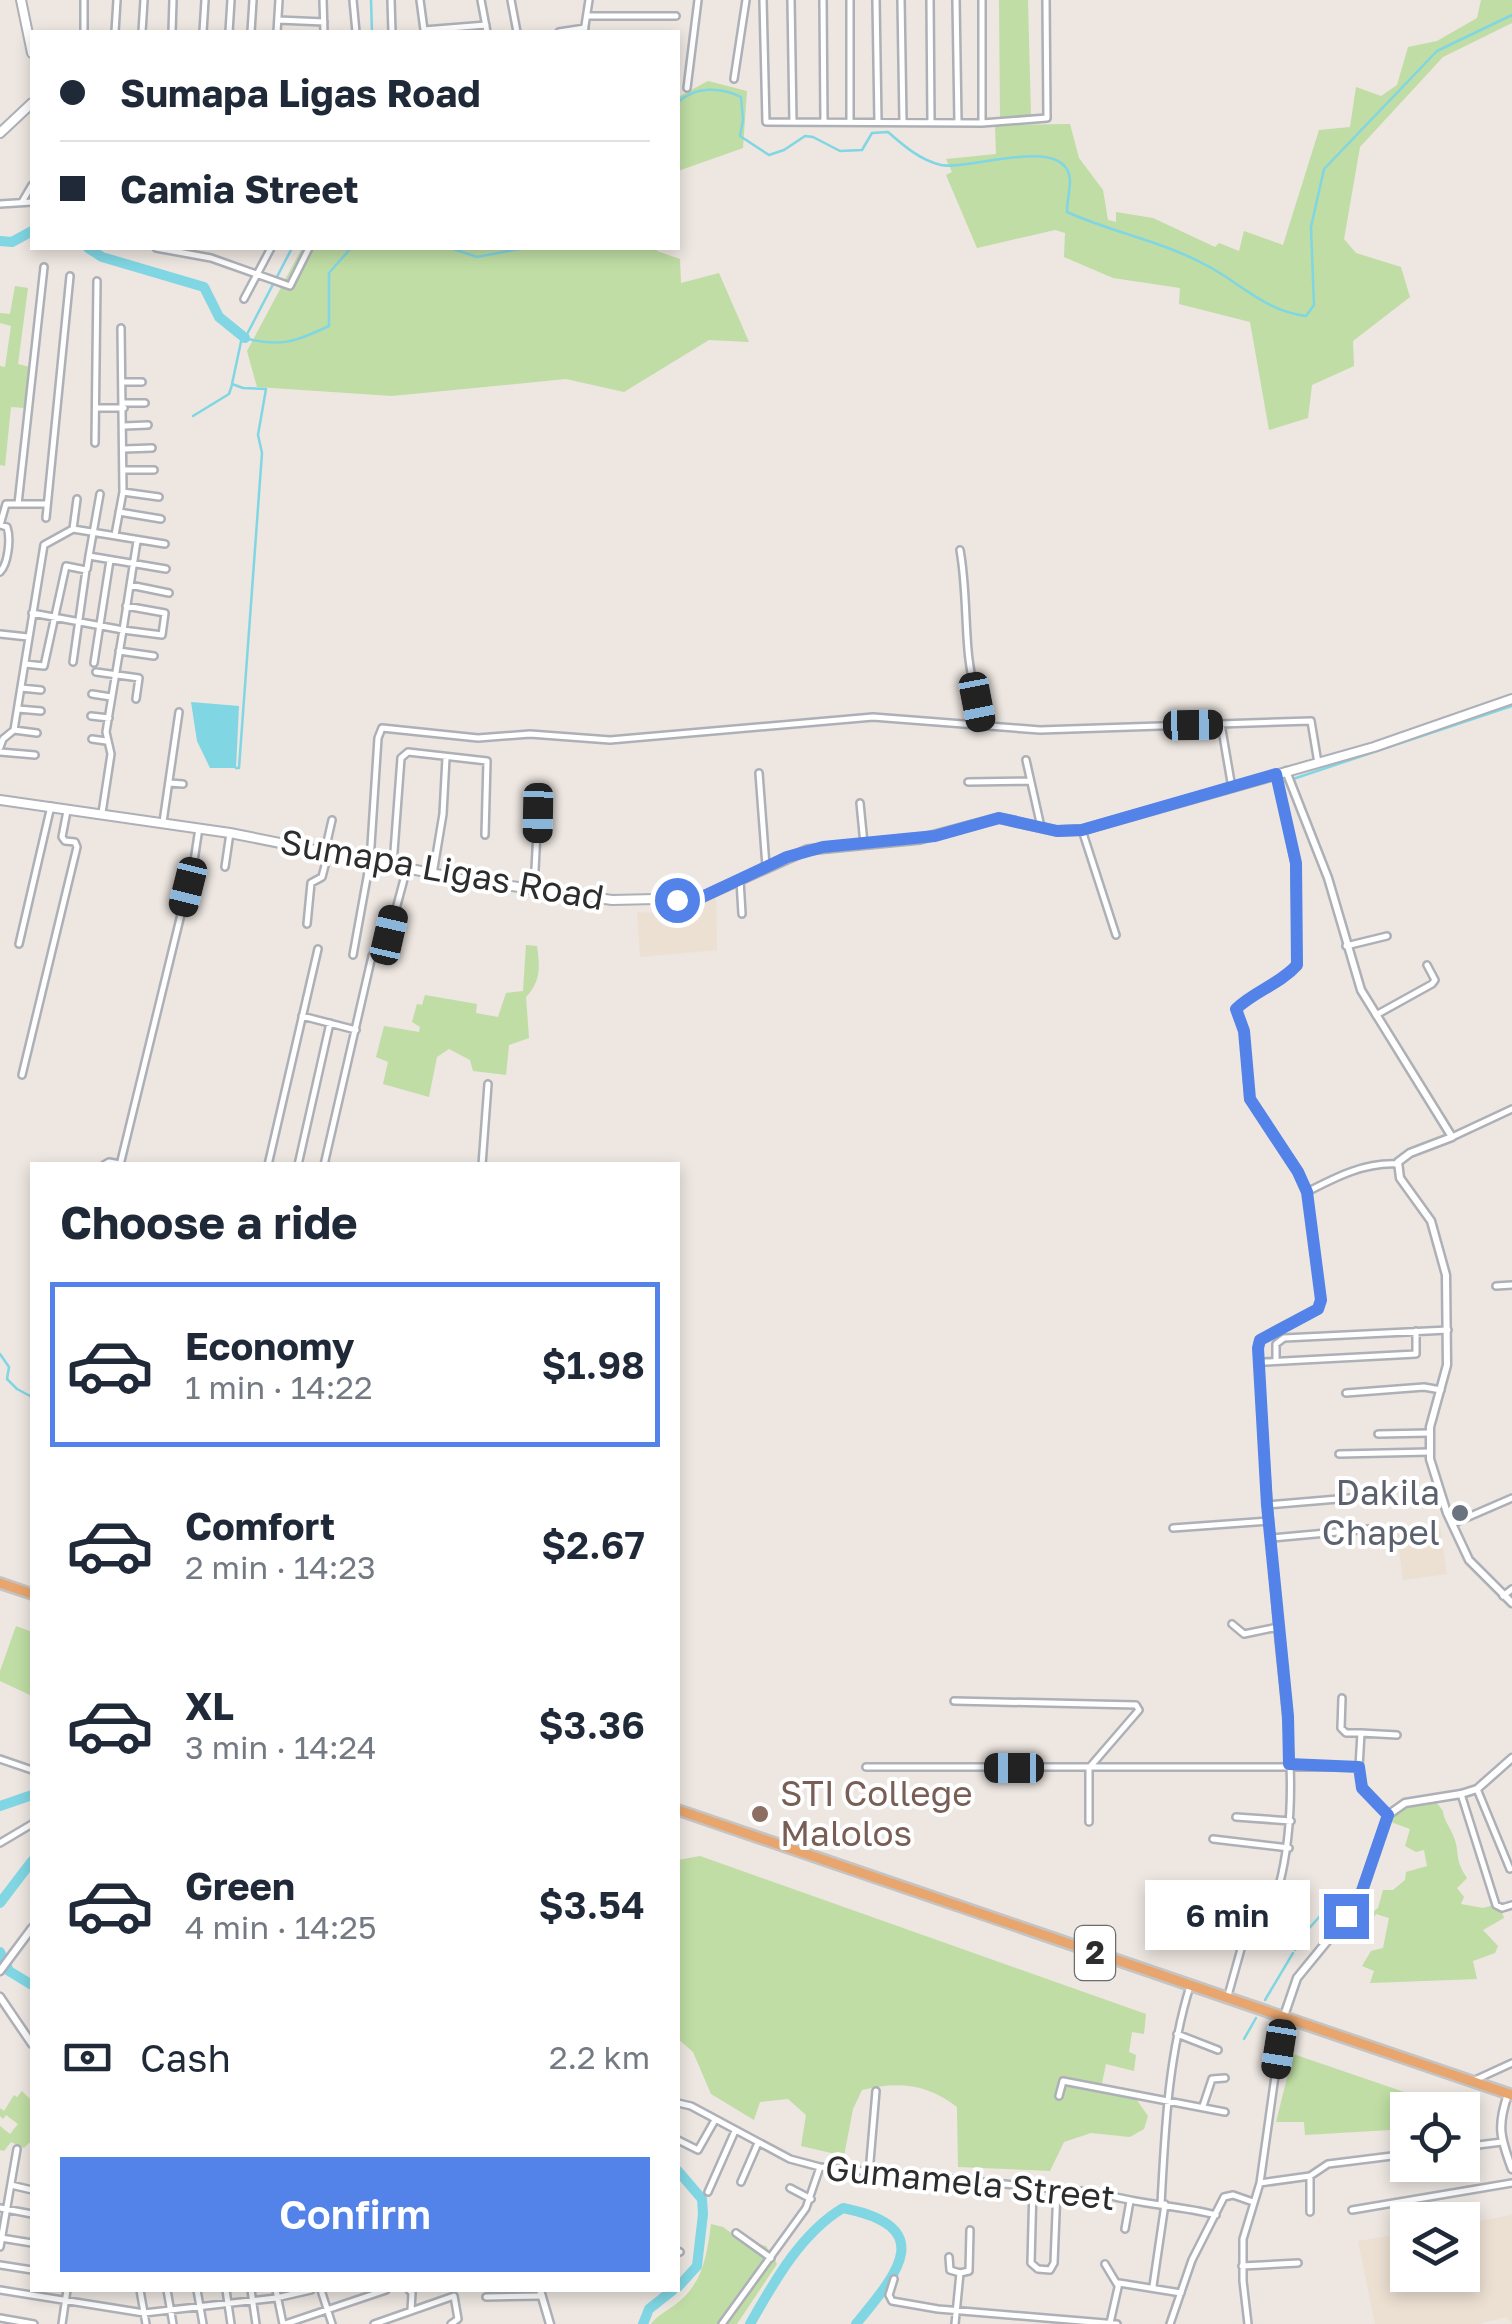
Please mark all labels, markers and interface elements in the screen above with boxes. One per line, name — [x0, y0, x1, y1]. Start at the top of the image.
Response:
text: Sumapa Ligas Road — [120, 70, 481, 115]
text: Camia Street — [120, 166, 359, 211]
car — [957, 670, 997, 734]
car — [1163, 709, 1223, 741]
car — [522, 783, 554, 843]
street label: Sumapa Ligas Road — [277, 820, 607, 918]
car — [166, 854, 210, 920]
route start — [655, 878, 700, 923]
car — [368, 902, 410, 968]
text: Choose a ride — [60, 1195, 358, 1249]
icon: car — [65, 1320, 155, 1410]
text: Economy — [185, 1323, 354, 1368]
text: $1.98 — [541, 1342, 645, 1387]
text: 1 min · 14:22 — [185, 1368, 372, 1406]
place label: Dakila Chapel — [1322, 1471, 1440, 1553]
icon: car — [65, 1500, 155, 1590]
marker: Dakila Chapel — [1449, 1502, 1471, 1524]
text: Comfort — [185, 1503, 335, 1548]
text: $2.67 — [541, 1522, 645, 1567]
text: 2 min · 14:23 — [185, 1548, 376, 1586]
icon: car — [65, 1680, 155, 1770]
text: XL — [185, 1683, 234, 1728]
text: $3.36 — [539, 1702, 645, 1747]
text: 3 min · 14:24 — [185, 1728, 377, 1766]
car — [984, 1753, 1044, 1783]
place label: STI College Malolos — [780, 1772, 972, 1854]
marker: STI College Malolos — [749, 1803, 771, 1825]
icon: car — [65, 1860, 155, 1950]
text: Green — [185, 1863, 295, 1908]
callout: 6 min — [1146, 1881, 1311, 1951]
text: $3.54 — [539, 1882, 645, 1927]
route end — [1324, 1894, 1369, 1939]
text: 6 min — [1185, 1896, 1270, 1934]
text: 4 min · 14:25 — [185, 1908, 376, 1946]
road number: 2 — [1075, 1926, 1115, 1980]
car — [1259, 2017, 1299, 2081]
icon: cash — [60, 2030, 115, 2085]
text: Cash — [140, 2035, 231, 2080]
text: 2.2 km — [549, 2038, 650, 2076]
map controls — [1390, 2092, 1480, 2292]
button: locate — [1390, 2092, 1480, 2182]
street label: Gumamela Street — [823, 2146, 1117, 2218]
button: Confirm — [60, 2157, 650, 2272]
button: layers — [1390, 2202, 1480, 2292]

